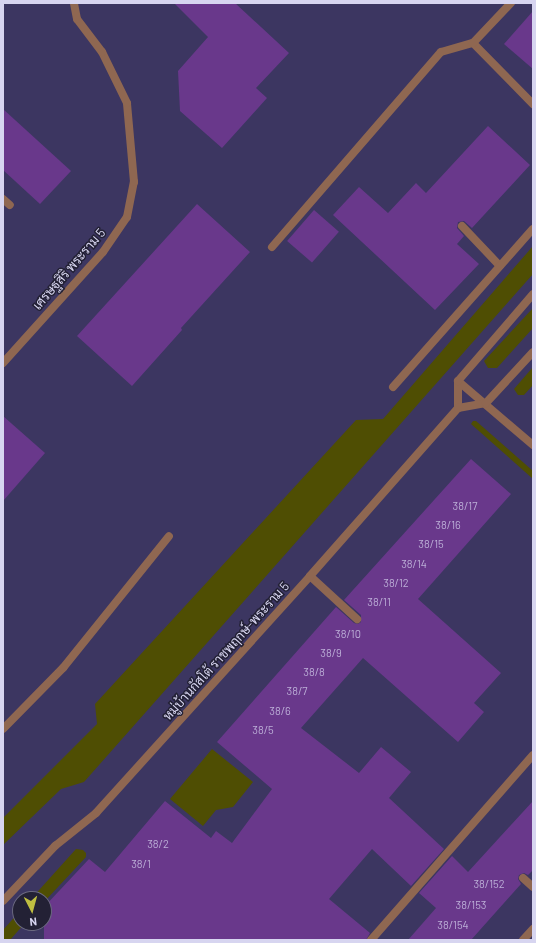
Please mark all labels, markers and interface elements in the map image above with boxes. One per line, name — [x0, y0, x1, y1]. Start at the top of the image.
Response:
street label: เศรษฐสิริ พระราม 5 — [29, 225, 109, 313]
house number: 38/17 — [453, 499, 477, 513]
house number: 38/16 — [435, 518, 461, 532]
house number: 38/15 — [418, 537, 444, 551]
house number: 38/14 — [401, 557, 427, 571]
house number: 38/12 — [383, 576, 409, 590]
street label: หมู่บ้านกัสโต้ ราชพฤกษ์-พระราม 5 — [160, 579, 292, 723]
house number: 38/11 — [367, 595, 391, 609]
house number: 38/10 — [335, 627, 361, 641]
house number: 38/9 — [320, 646, 342, 660]
house number: 38/8 — [303, 665, 325, 679]
house number: 38/7 — [287, 684, 307, 698]
house number: 38/6 — [269, 704, 291, 718]
house number: 38/5 — [252, 723, 274, 737]
house number: 38/2 — [147, 837, 169, 851]
house number: 38/1 — [131, 857, 151, 871]
house number: 38/152 — [473, 877, 505, 891]
north arrow — [12, 891, 52, 931]
house number: 38/153 — [456, 898, 486, 912]
text: N — [29, 916, 38, 929]
house number: 38/154 — [437, 918, 469, 932]

